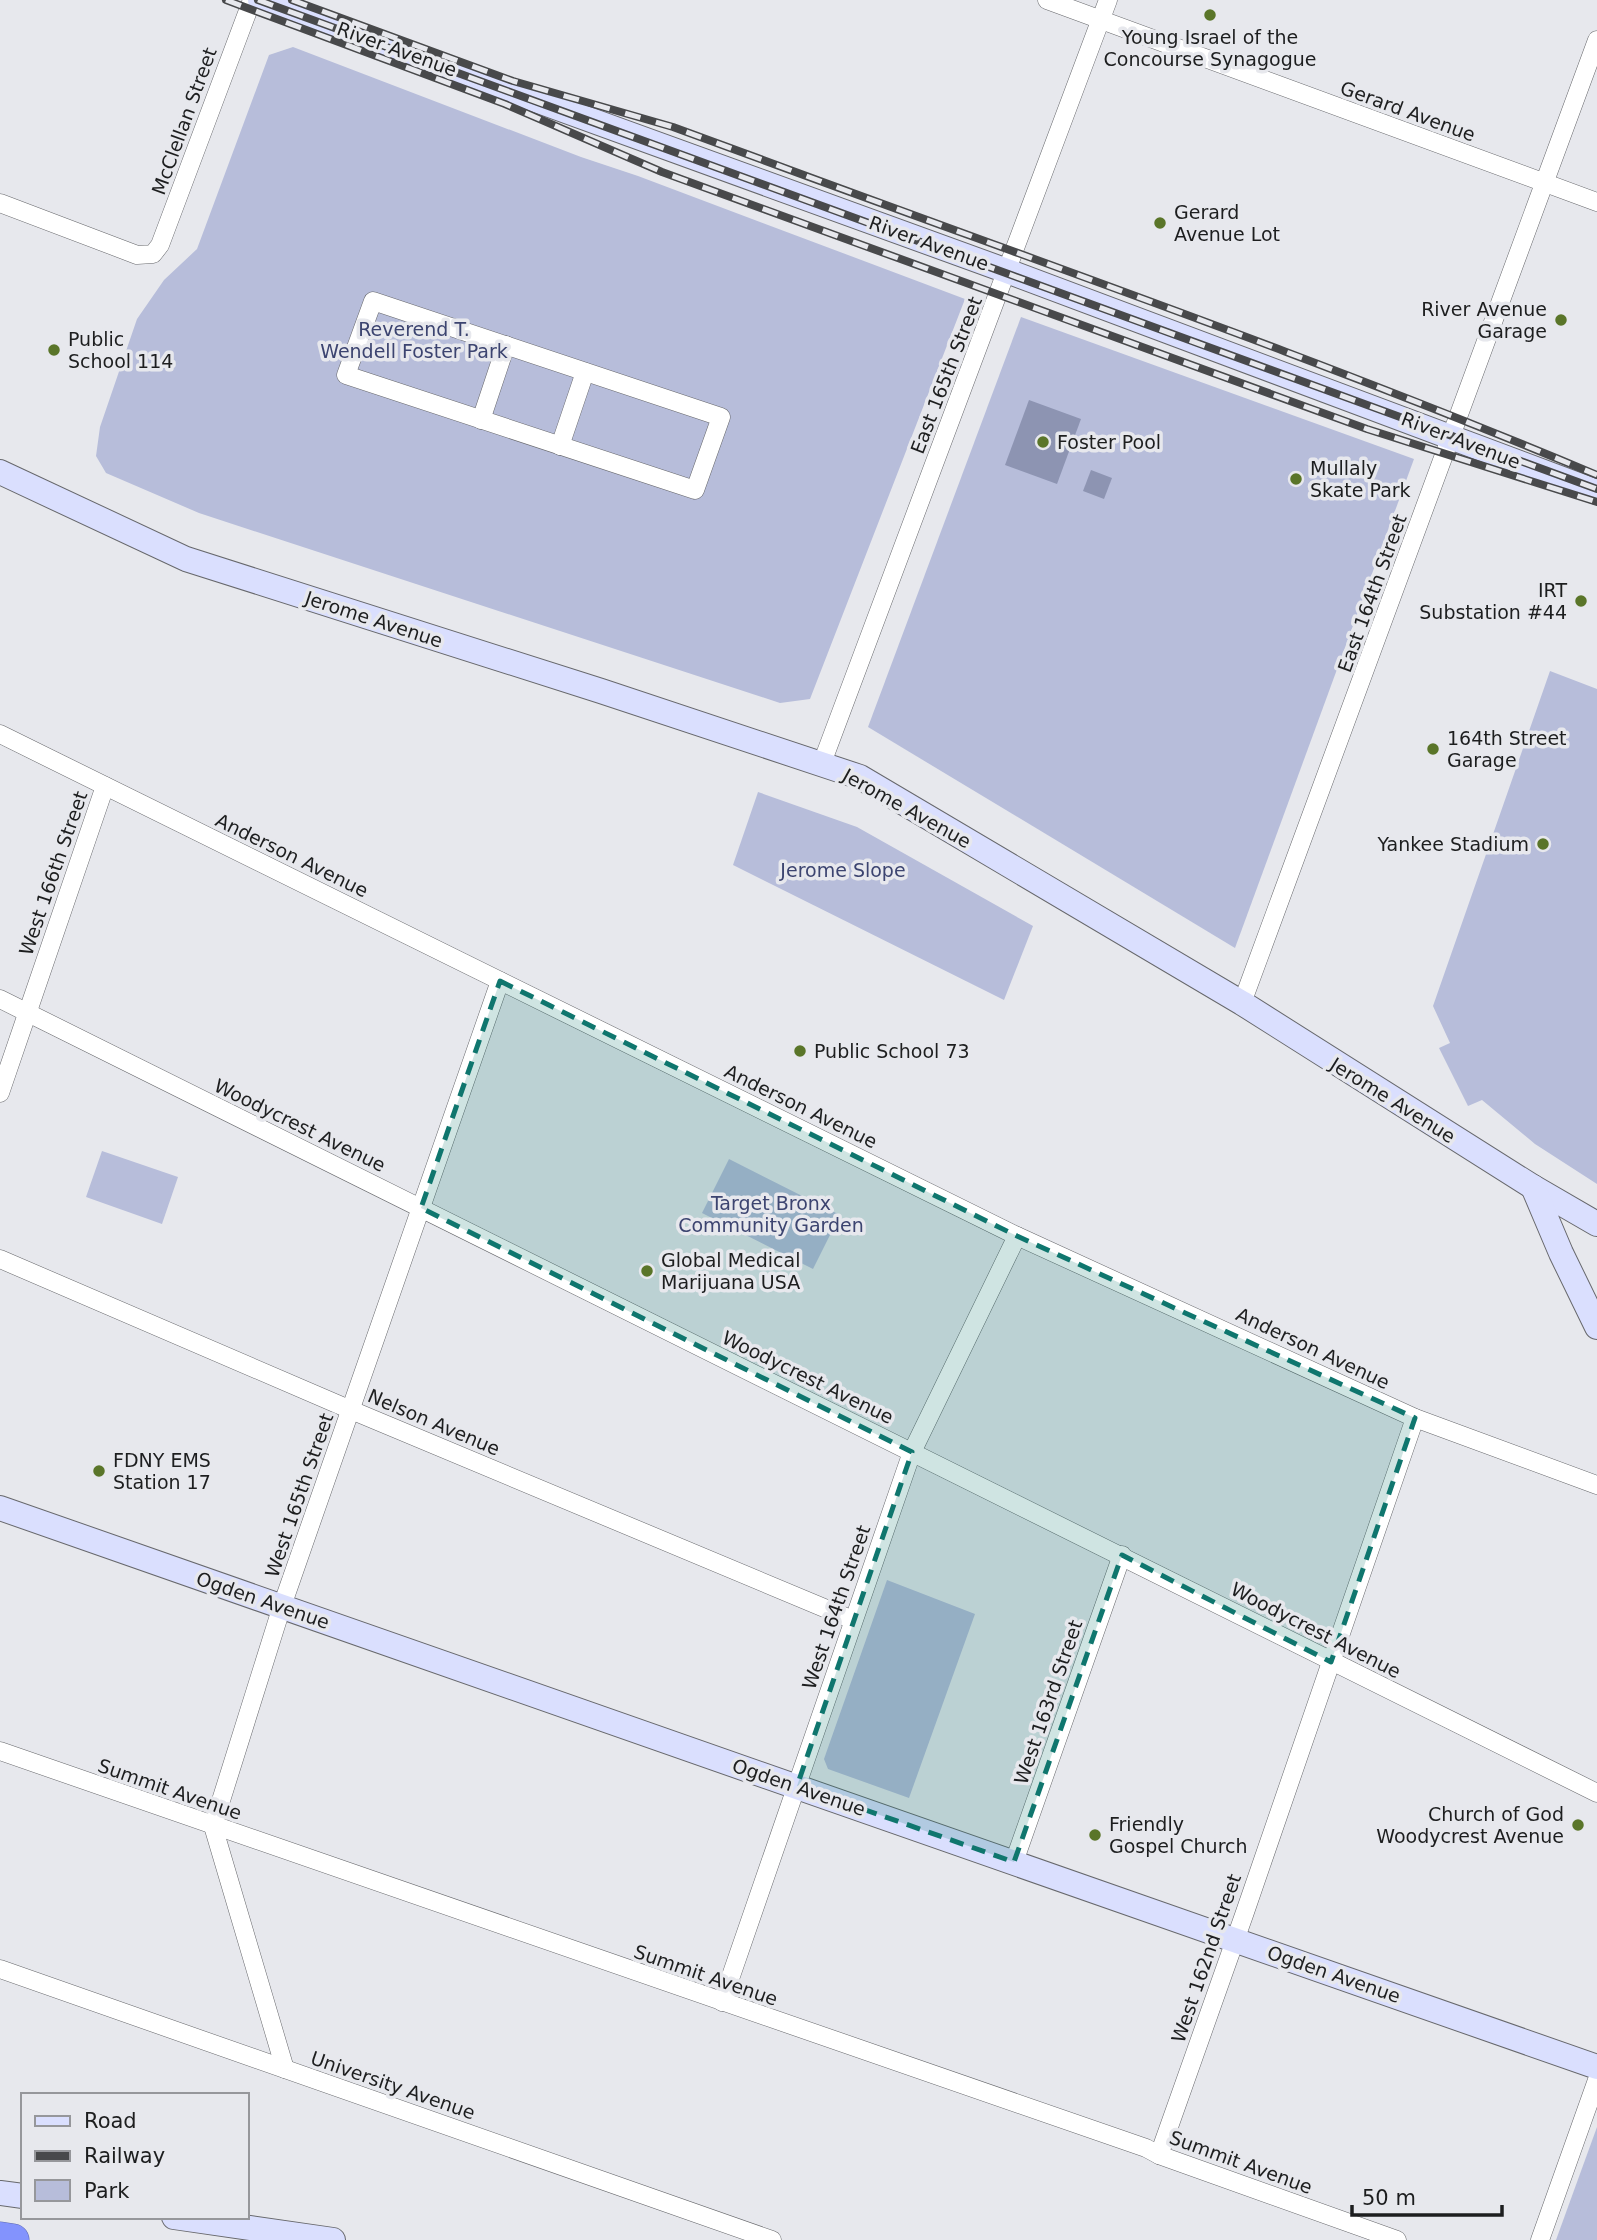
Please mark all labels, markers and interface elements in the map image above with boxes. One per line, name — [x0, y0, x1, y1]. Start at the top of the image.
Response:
marker: Young Israel of the Concourse Synagogue — [1202, 7, 1218, 23]
street label: River Avenue — [334, 17, 460, 81]
place label: Young Israel of the Concourse Synagogue — [1104, 26, 1316, 70]
street label: McClellan Street — [147, 44, 221, 198]
street label: Gerard Avenue — [1337, 76, 1479, 146]
place label: Gerard Avenue Lot — [1174, 201, 1280, 245]
street label: River Avenue — [866, 211, 992, 275]
marker: Gerard Avenue Lot — [1152, 215, 1168, 231]
street label: East 165th Street — [906, 293, 986, 457]
place label: River Avenue Garage — [1421, 298, 1547, 342]
marker: River Avenue Garage — [1553, 312, 1569, 328]
park label: Reverend T. Wendell Foster Park — [320, 318, 508, 362]
place label: Public School 114 — [68, 328, 173, 372]
marker: Public School 114 — [46, 342, 62, 358]
street label: River Avenue — [1398, 407, 1524, 473]
place label: Foster Pool — [1057, 431, 1161, 453]
marker: Foster Pool — [1035, 434, 1051, 450]
place label: Mullaly Skate Park — [1310, 457, 1411, 501]
marker: Mullaly Skate Park — [1288, 471, 1304, 487]
street label: East 164th Street — [1333, 511, 1411, 675]
place label: IRT Substation #44 — [1419, 579, 1567, 623]
street label: Jerome Avenue — [302, 586, 445, 652]
marker: IRT Substation #44 — [1573, 593, 1589, 609]
place label: 164th Street Garage — [1447, 727, 1567, 771]
marker: 164th Street Garage — [1425, 741, 1441, 757]
street label: Jerome Avenue — [838, 763, 975, 852]
street label: West 166th Street — [15, 788, 91, 958]
street label: Anderson Avenue — [212, 809, 372, 901]
place label: Yankee Stadium — [1377, 833, 1529, 855]
marker: Yankee Stadium — [1535, 836, 1551, 852]
park label: Jerome Slope — [779, 859, 906, 881]
place label: Public School 73 — [814, 1040, 970, 1062]
marker: Public School 73 — [792, 1043, 808, 1059]
street label: Jerome Avenue — [1326, 1052, 1460, 1147]
street label: Anderson Avenue — [721, 1060, 881, 1152]
street label: Woodycrest Avenue — [211, 1074, 389, 1176]
park label: Target Bronx Community Garden — [678, 1192, 864, 1236]
place label: Global Medical Marijuana USA — [661, 1249, 800, 1293]
marker: Global Medical Marijuana USA — [639, 1263, 655, 1279]
street label: Anderson Avenue — [1233, 1303, 1393, 1393]
street label: Woodycrest Avenue — [719, 1326, 897, 1428]
street label: Nelson Avenue — [365, 1384, 503, 1460]
street label: West 165th Street — [261, 1410, 337, 1580]
place label: FDNY EMS Station 17 — [113, 1449, 211, 1493]
marker: FDNY EMS Station 17 — [91, 1463, 107, 1479]
street label: West 164th Street — [798, 1522, 874, 1692]
street label: Ogden Avenue — [193, 1567, 333, 1633]
street label: Woodycrest Avenue — [1227, 1578, 1405, 1682]
street label: West 163rd Street — [1010, 1617, 1086, 1787]
street label: Summit Avenue — [95, 1754, 245, 1824]
street label: Ogden Avenue — [729, 1754, 869, 1820]
place label: Church of God Woodycrest Avenue — [1376, 1803, 1564, 1847]
place label: Friendly Gospel Church — [1109, 1813, 1248, 1857]
marker: Church of God Woodycrest Avenue — [1570, 1817, 1586, 1833]
marker: Friendly Gospel Church — [1087, 1827, 1103, 1843]
street label: West 162nd Street — [1167, 1871, 1245, 2045]
street label: Summit Avenue — [631, 1940, 781, 2010]
street label: Ogden Avenue — [1264, 1941, 1404, 2007]
street label: University Avenue — [308, 2047, 478, 2123]
legend — [21, 2093, 248, 2219]
text: Road — [84, 2109, 137, 2133]
street label: Summit Avenue — [1167, 2126, 1315, 2198]
text: Railway — [84, 2144, 165, 2168]
scale bar — [1352, 2174, 1502, 2218]
text: Park — [84, 2179, 130, 2203]
text: 50 m — [1362, 2186, 1416, 2210]

